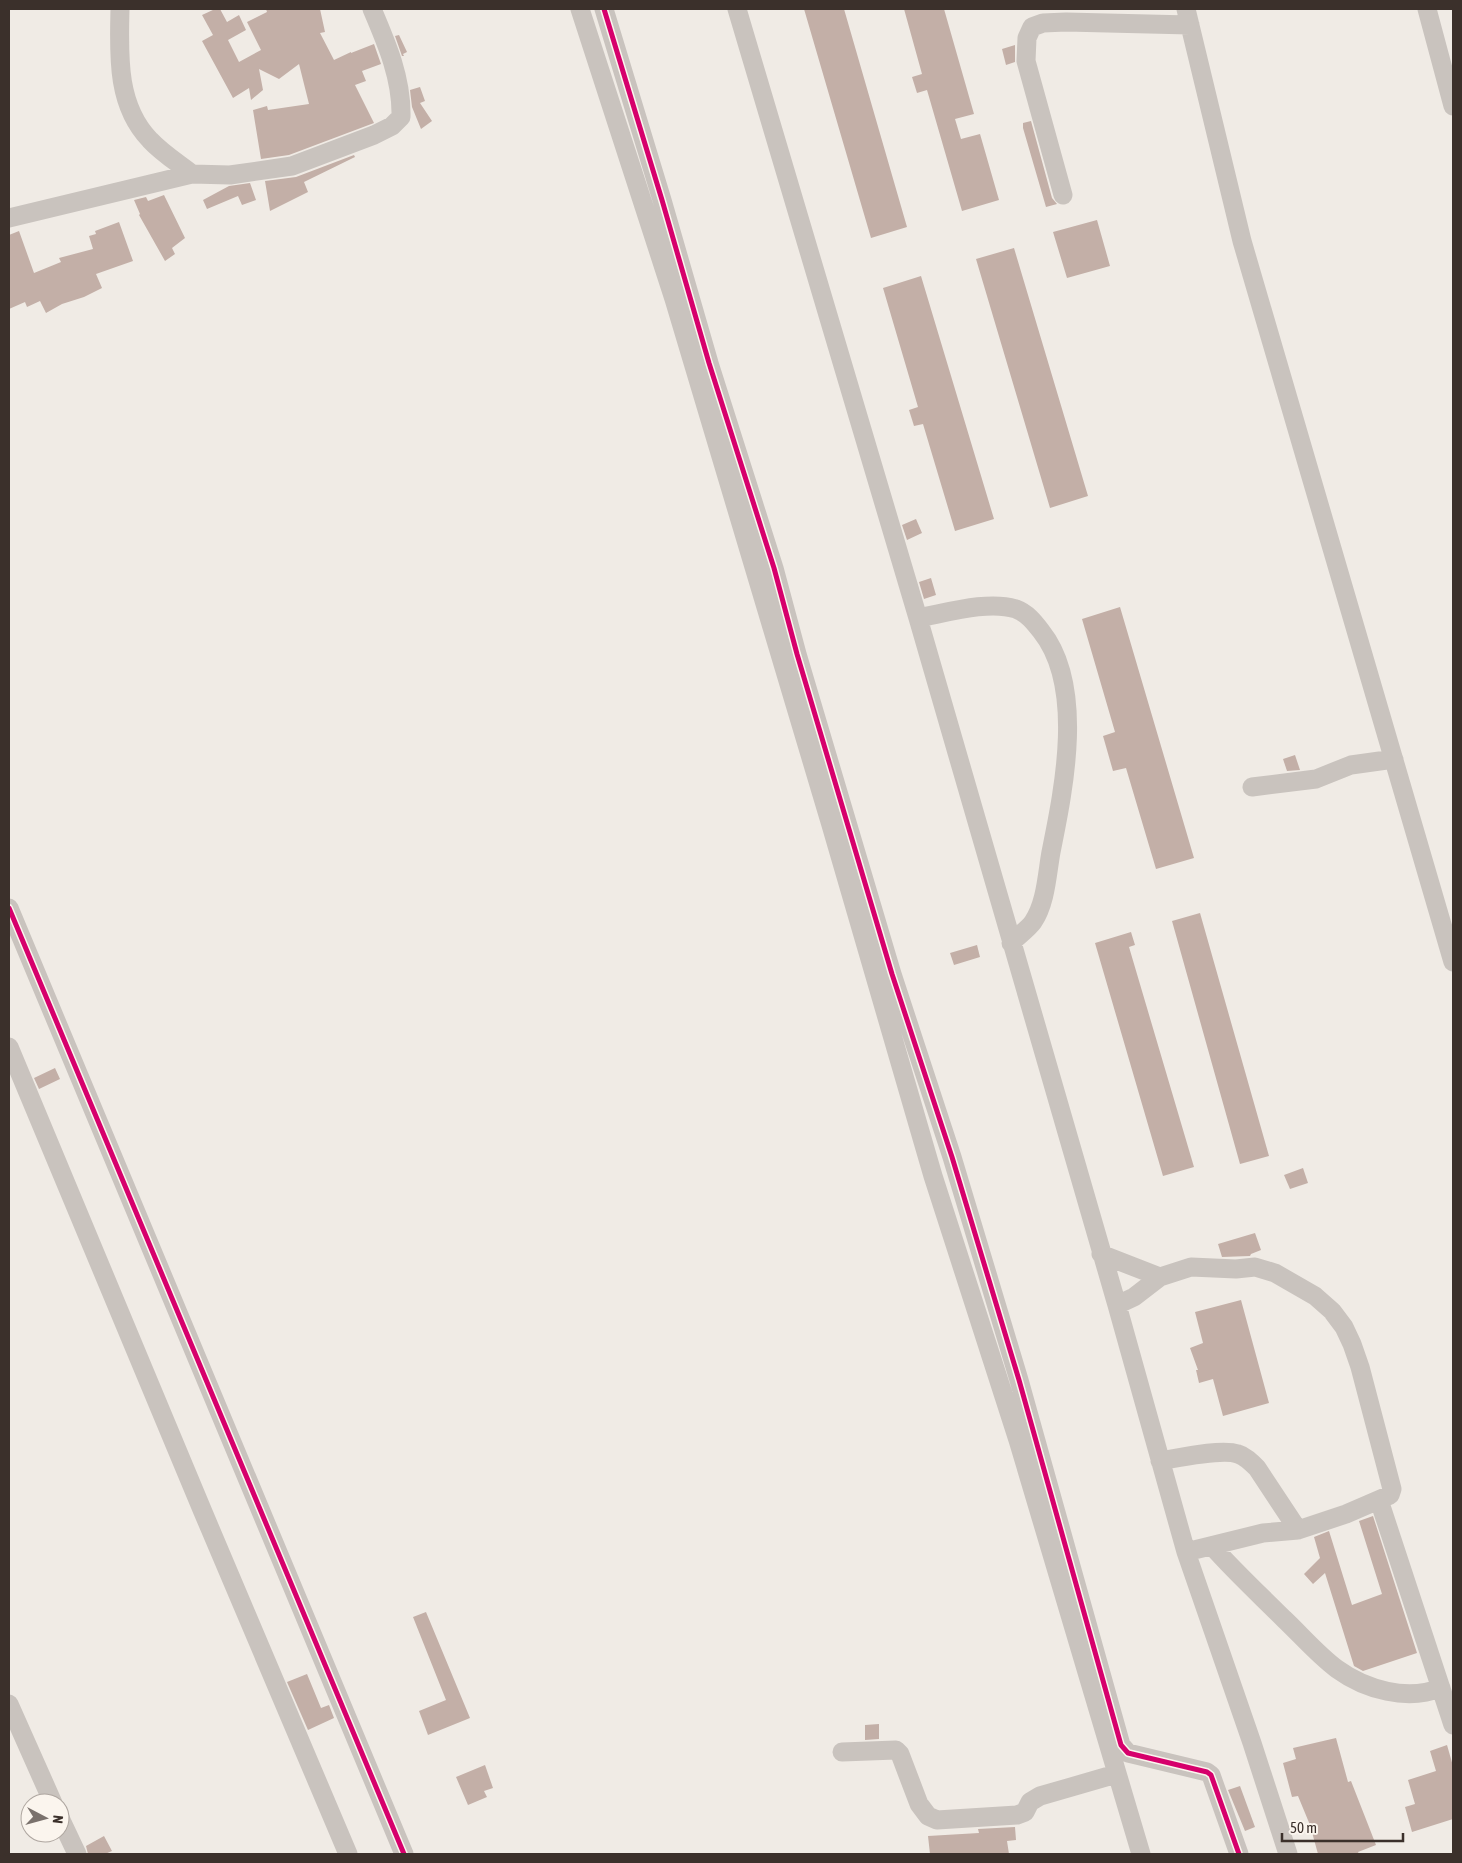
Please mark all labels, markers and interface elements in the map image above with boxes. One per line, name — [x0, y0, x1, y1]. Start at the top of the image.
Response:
north arrow — [20, 1793, 70, 1843]
scale bar — [1282, 1810, 1403, 1842]
text: N — [50, 1814, 66, 1824]
text: 50 m — [1290, 1819, 1317, 1836]

